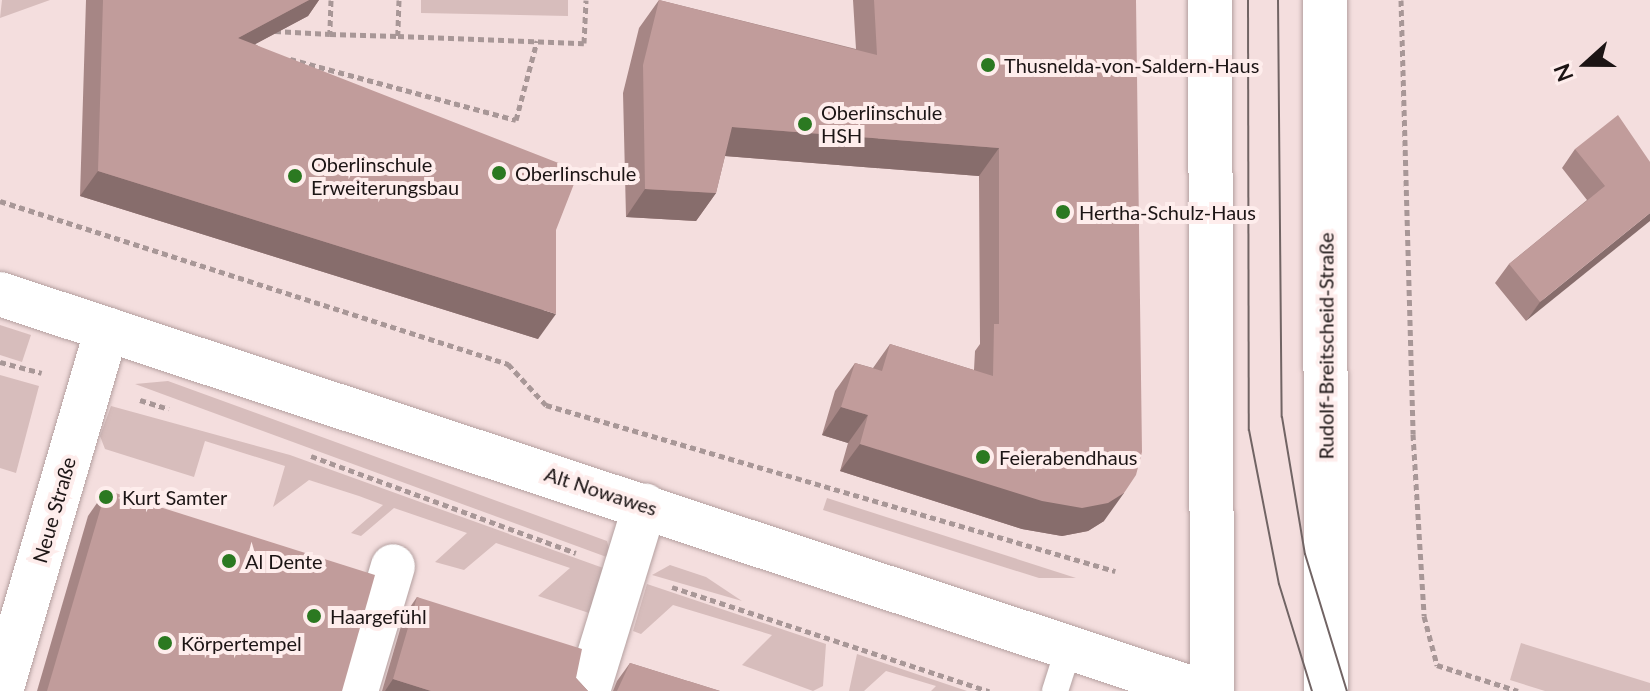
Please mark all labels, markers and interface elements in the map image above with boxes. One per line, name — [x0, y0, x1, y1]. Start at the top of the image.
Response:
north arrow — [1546, 24, 1626, 104]
place label: Thusnelda-von-Saldern-Haus — [1004, 53, 1259, 77]
marker: Thusnelda-von-Saldern-Haus — [979, 56, 997, 74]
text: N — [1547, 60, 1579, 86]
place label: Oberlinschule HSH — [821, 100, 942, 147]
marker: Oberlinschule HSH — [796, 115, 814, 133]
place label: Oberlinschule Erweiterungsbau — [311, 152, 459, 199]
place label: Oberlinschule — [515, 161, 636, 185]
marker: Oberlinschule — [490, 164, 508, 182]
marker: Oberlinschule Erweiterungsbau — [286, 167, 304, 185]
place label: Hertha-Schulz-Haus — [1079, 200, 1256, 224]
marker: Hertha-Schulz-Haus — [1054, 203, 1072, 221]
street label: Rudolf-Breitscheid-Straße — [1314, 233, 1338, 459]
place label: Feierabendhaus — [999, 445, 1137, 469]
marker: Feierabendhaus — [974, 448, 992, 466]
street label: Neue Straße — [27, 454, 81, 566]
street label: Alt Nowawes — [542, 462, 660, 520]
place label: Kurt Samter — [122, 485, 227, 509]
marker: Kurt Samter — [97, 488, 115, 506]
place label: Al Dente — [245, 549, 323, 573]
marker: Al Dente — [220, 552, 238, 570]
place label: Haargefühl — [330, 604, 427, 628]
marker: Haargefühl — [305, 607, 323, 625]
place label: Körpertempel — [181, 631, 302, 655]
marker: Körpertempel — [156, 634, 174, 652]

